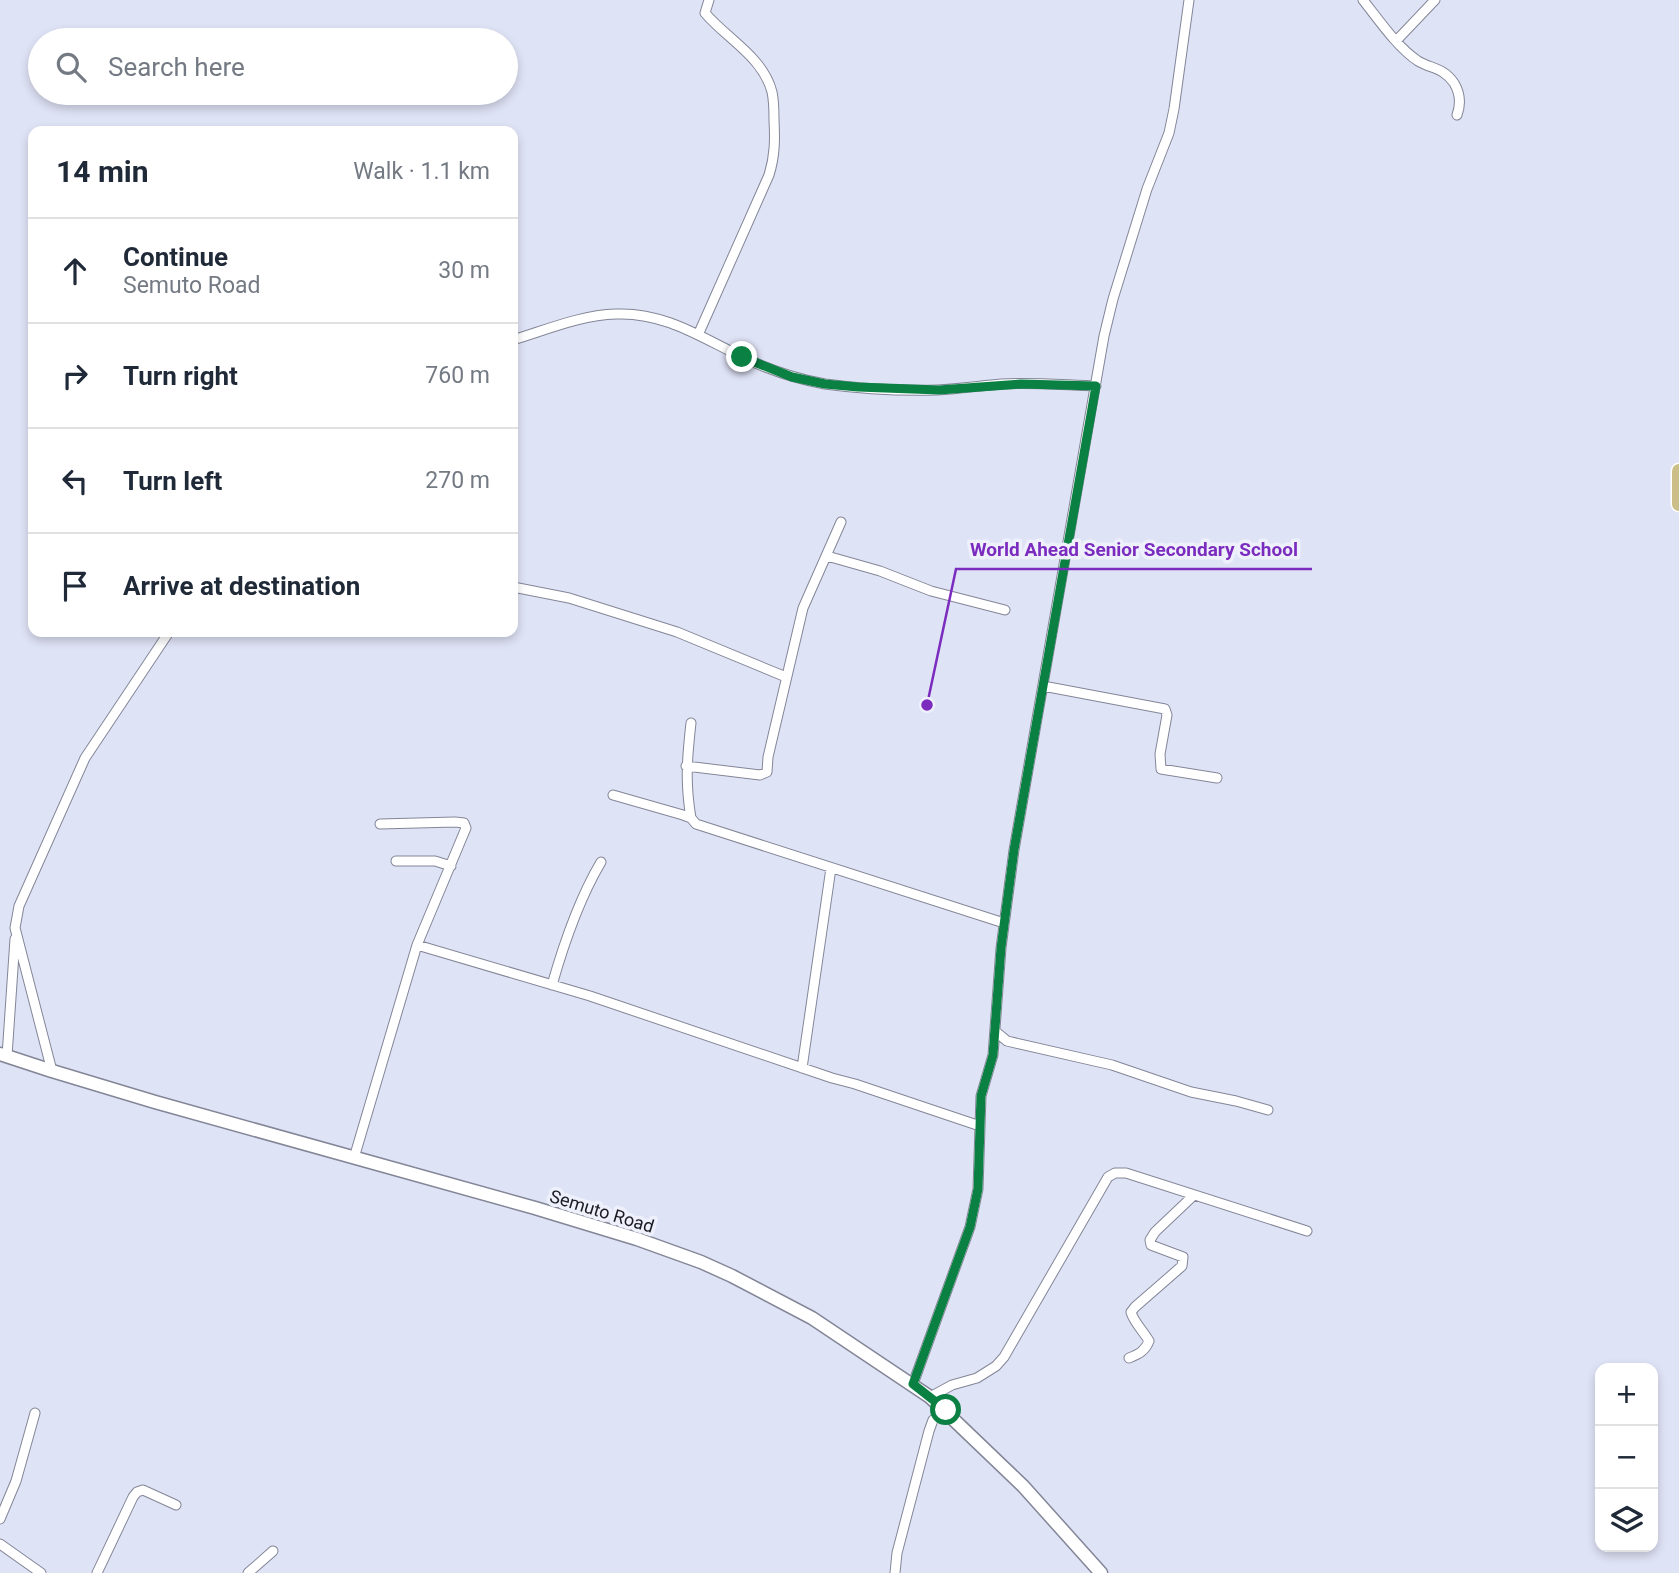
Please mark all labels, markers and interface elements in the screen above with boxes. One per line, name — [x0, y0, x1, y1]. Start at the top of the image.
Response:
search box — [28, 28, 518, 105]
icon: search — [52, 48, 90, 86]
text: Search here — [108, 52, 245, 82]
text: 14 min — [56, 154, 149, 189]
text: Walk · 1.1 km — [353, 158, 490, 185]
text: Continue — [123, 242, 228, 272]
icon: ahead — [56, 252, 94, 290]
text: 30 m — [438, 257, 490, 284]
text: Semuto Road — [123, 272, 261, 299]
route end — [726, 341, 757, 372]
icon: right — [56, 357, 94, 395]
text: Turn right — [123, 361, 238, 391]
text: 760 m — [425, 362, 490, 389]
icon: left — [56, 462, 94, 500]
text: Turn left — [123, 466, 222, 496]
text: 270 m — [425, 467, 490, 494]
callout: World Ahead Senior Secondary School — [956, 529, 1312, 569]
text: World Ahead Senior Secondary School — [970, 538, 1298, 561]
icon: arrive — [56, 567, 94, 605]
text: Arrive at destination — [123, 571, 360, 601]
street label: Semuto Road — [547, 1185, 657, 1237]
map controls — [1595, 1363, 1658, 1552]
button: + — [1595, 1363, 1658, 1426]
route start — [930, 1394, 961, 1425]
button: − — [1595, 1426, 1658, 1489]
button: layers — [1595, 1489, 1658, 1552]

